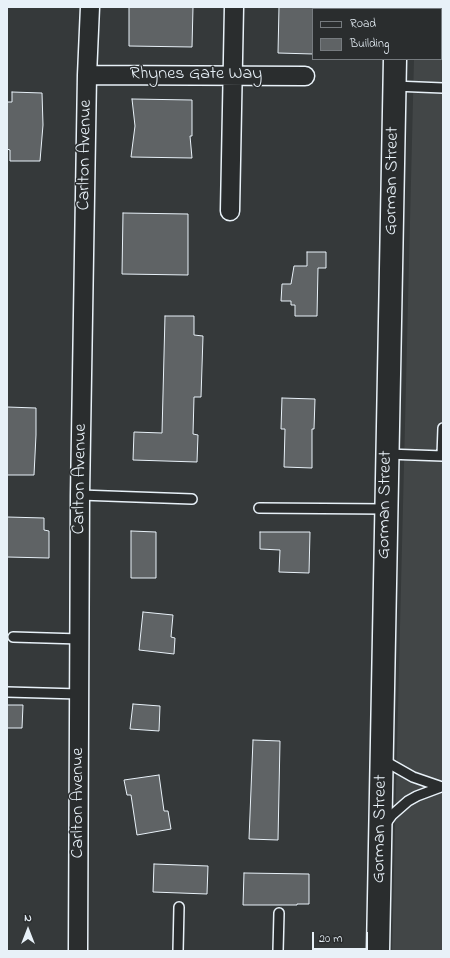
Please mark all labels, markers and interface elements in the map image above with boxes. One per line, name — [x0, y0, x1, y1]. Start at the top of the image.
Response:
legend — [312, 8, 442, 60]
text: Road — [350, 15, 376, 33]
text: Building — [350, 35, 389, 53]
street label: Rhynes Gate Way — [130, 64, 262, 86]
street label: Carlton Avenue — [74, 99, 98, 211]
street label: Gorman Street — [381, 126, 405, 236]
street label: Carlton Avenue — [69, 423, 93, 535]
street label: Gorman Street — [374, 450, 398, 560]
street label: Carlton Avenue — [68, 748, 90, 858]
street label: Gorman Street — [369, 774, 393, 884]
north arrow — [8, 910, 48, 950]
text: N — [24, 910, 32, 926]
scale bar — [314, 924, 370, 950]
text: 20 m — [319, 930, 342, 948]

